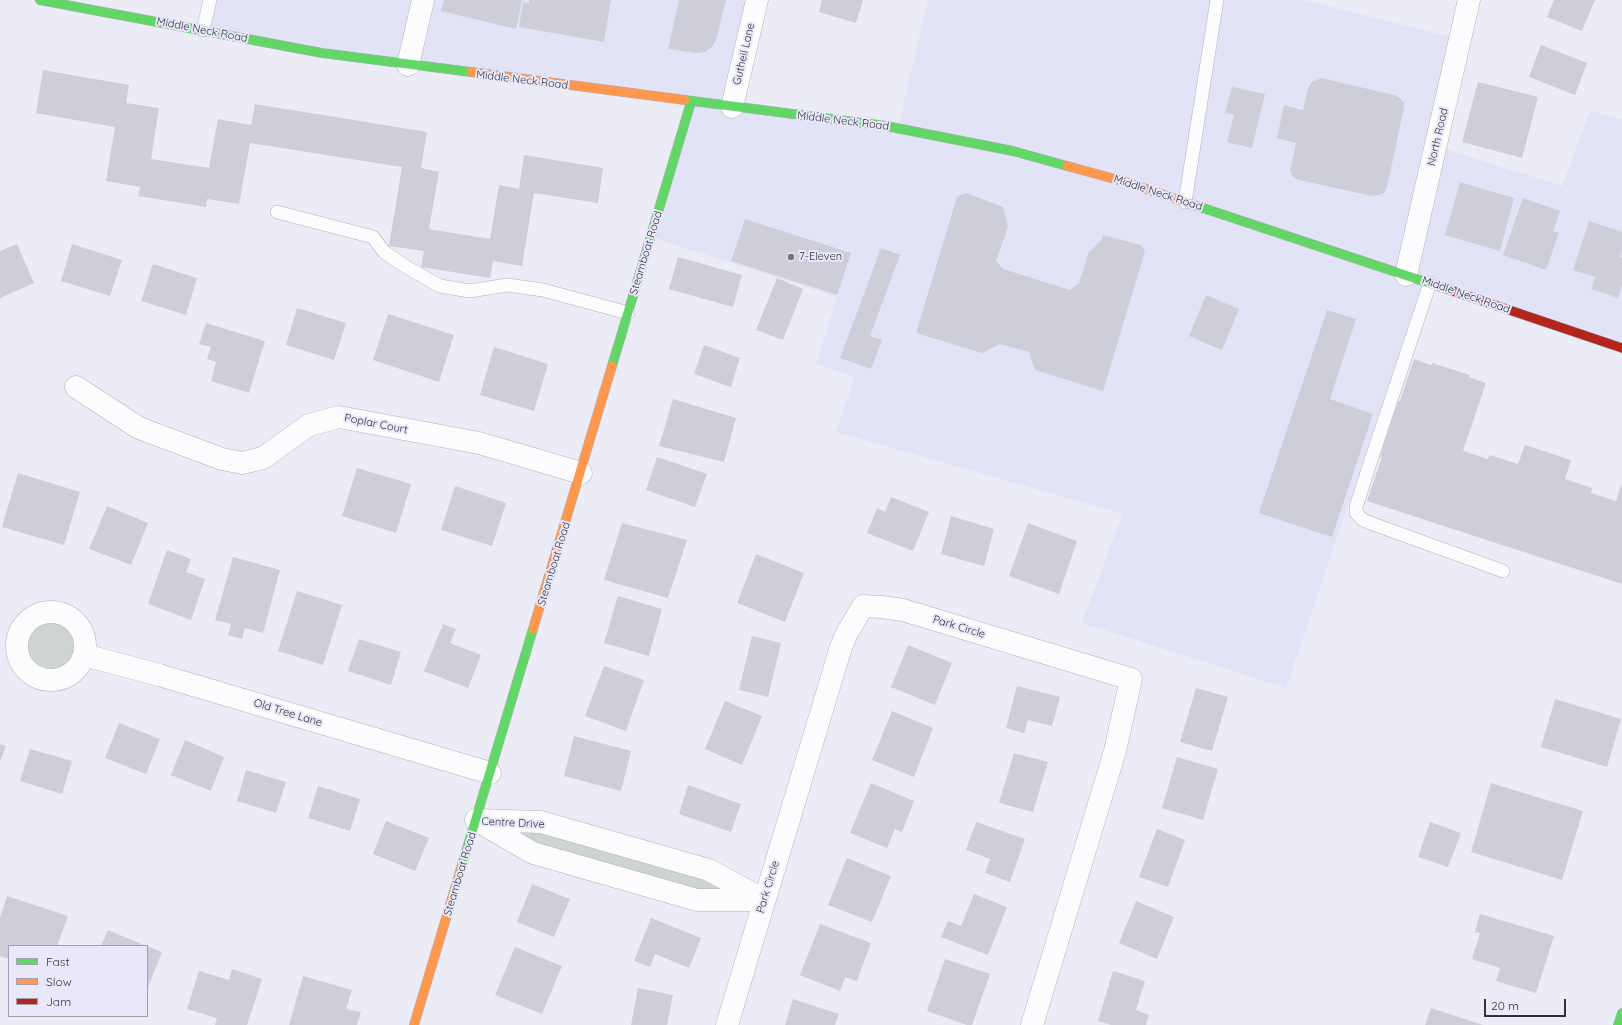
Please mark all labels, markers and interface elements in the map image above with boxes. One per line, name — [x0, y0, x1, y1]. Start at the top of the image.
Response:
street label: Middle Neck Road — [155, 15, 249, 45]
street label: Gutheil Lane — [730, 22, 758, 86]
street label: Middle Neck Road — [475, 68, 569, 92]
street label: North Road — [1425, 107, 1451, 167]
street label: Middle Neck Road — [796, 109, 890, 133]
street label: Middle Neck Road — [1112, 172, 1204, 214]
street label: Steamboat Road — [627, 210, 665, 296]
place label: 7-Eleven — [799, 250, 842, 264]
marker: 7-Eleven — [786, 252, 796, 262]
street label: Middle Neck Road — [1420, 274, 1512, 316]
street label: Poplar Court — [343, 411, 409, 437]
street label: Steamboat Road — [535, 521, 573, 607]
street label: Park Circle — [931, 613, 987, 641]
street label: Old Tree Lane — [252, 696, 324, 730]
street label: Centre Drive — [481, 815, 545, 831]
street label: Steamboat Road — [441, 831, 479, 917]
street label: Park Circle — [754, 859, 782, 915]
legend — [8, 945, 148, 1017]
text: Fast — [46, 954, 70, 969]
text: Slow — [46, 974, 72, 989]
scale bar — [1486, 991, 1568, 1017]
text: Jam — [46, 994, 71, 1009]
text: 20 m — [1491, 998, 1519, 1013]

